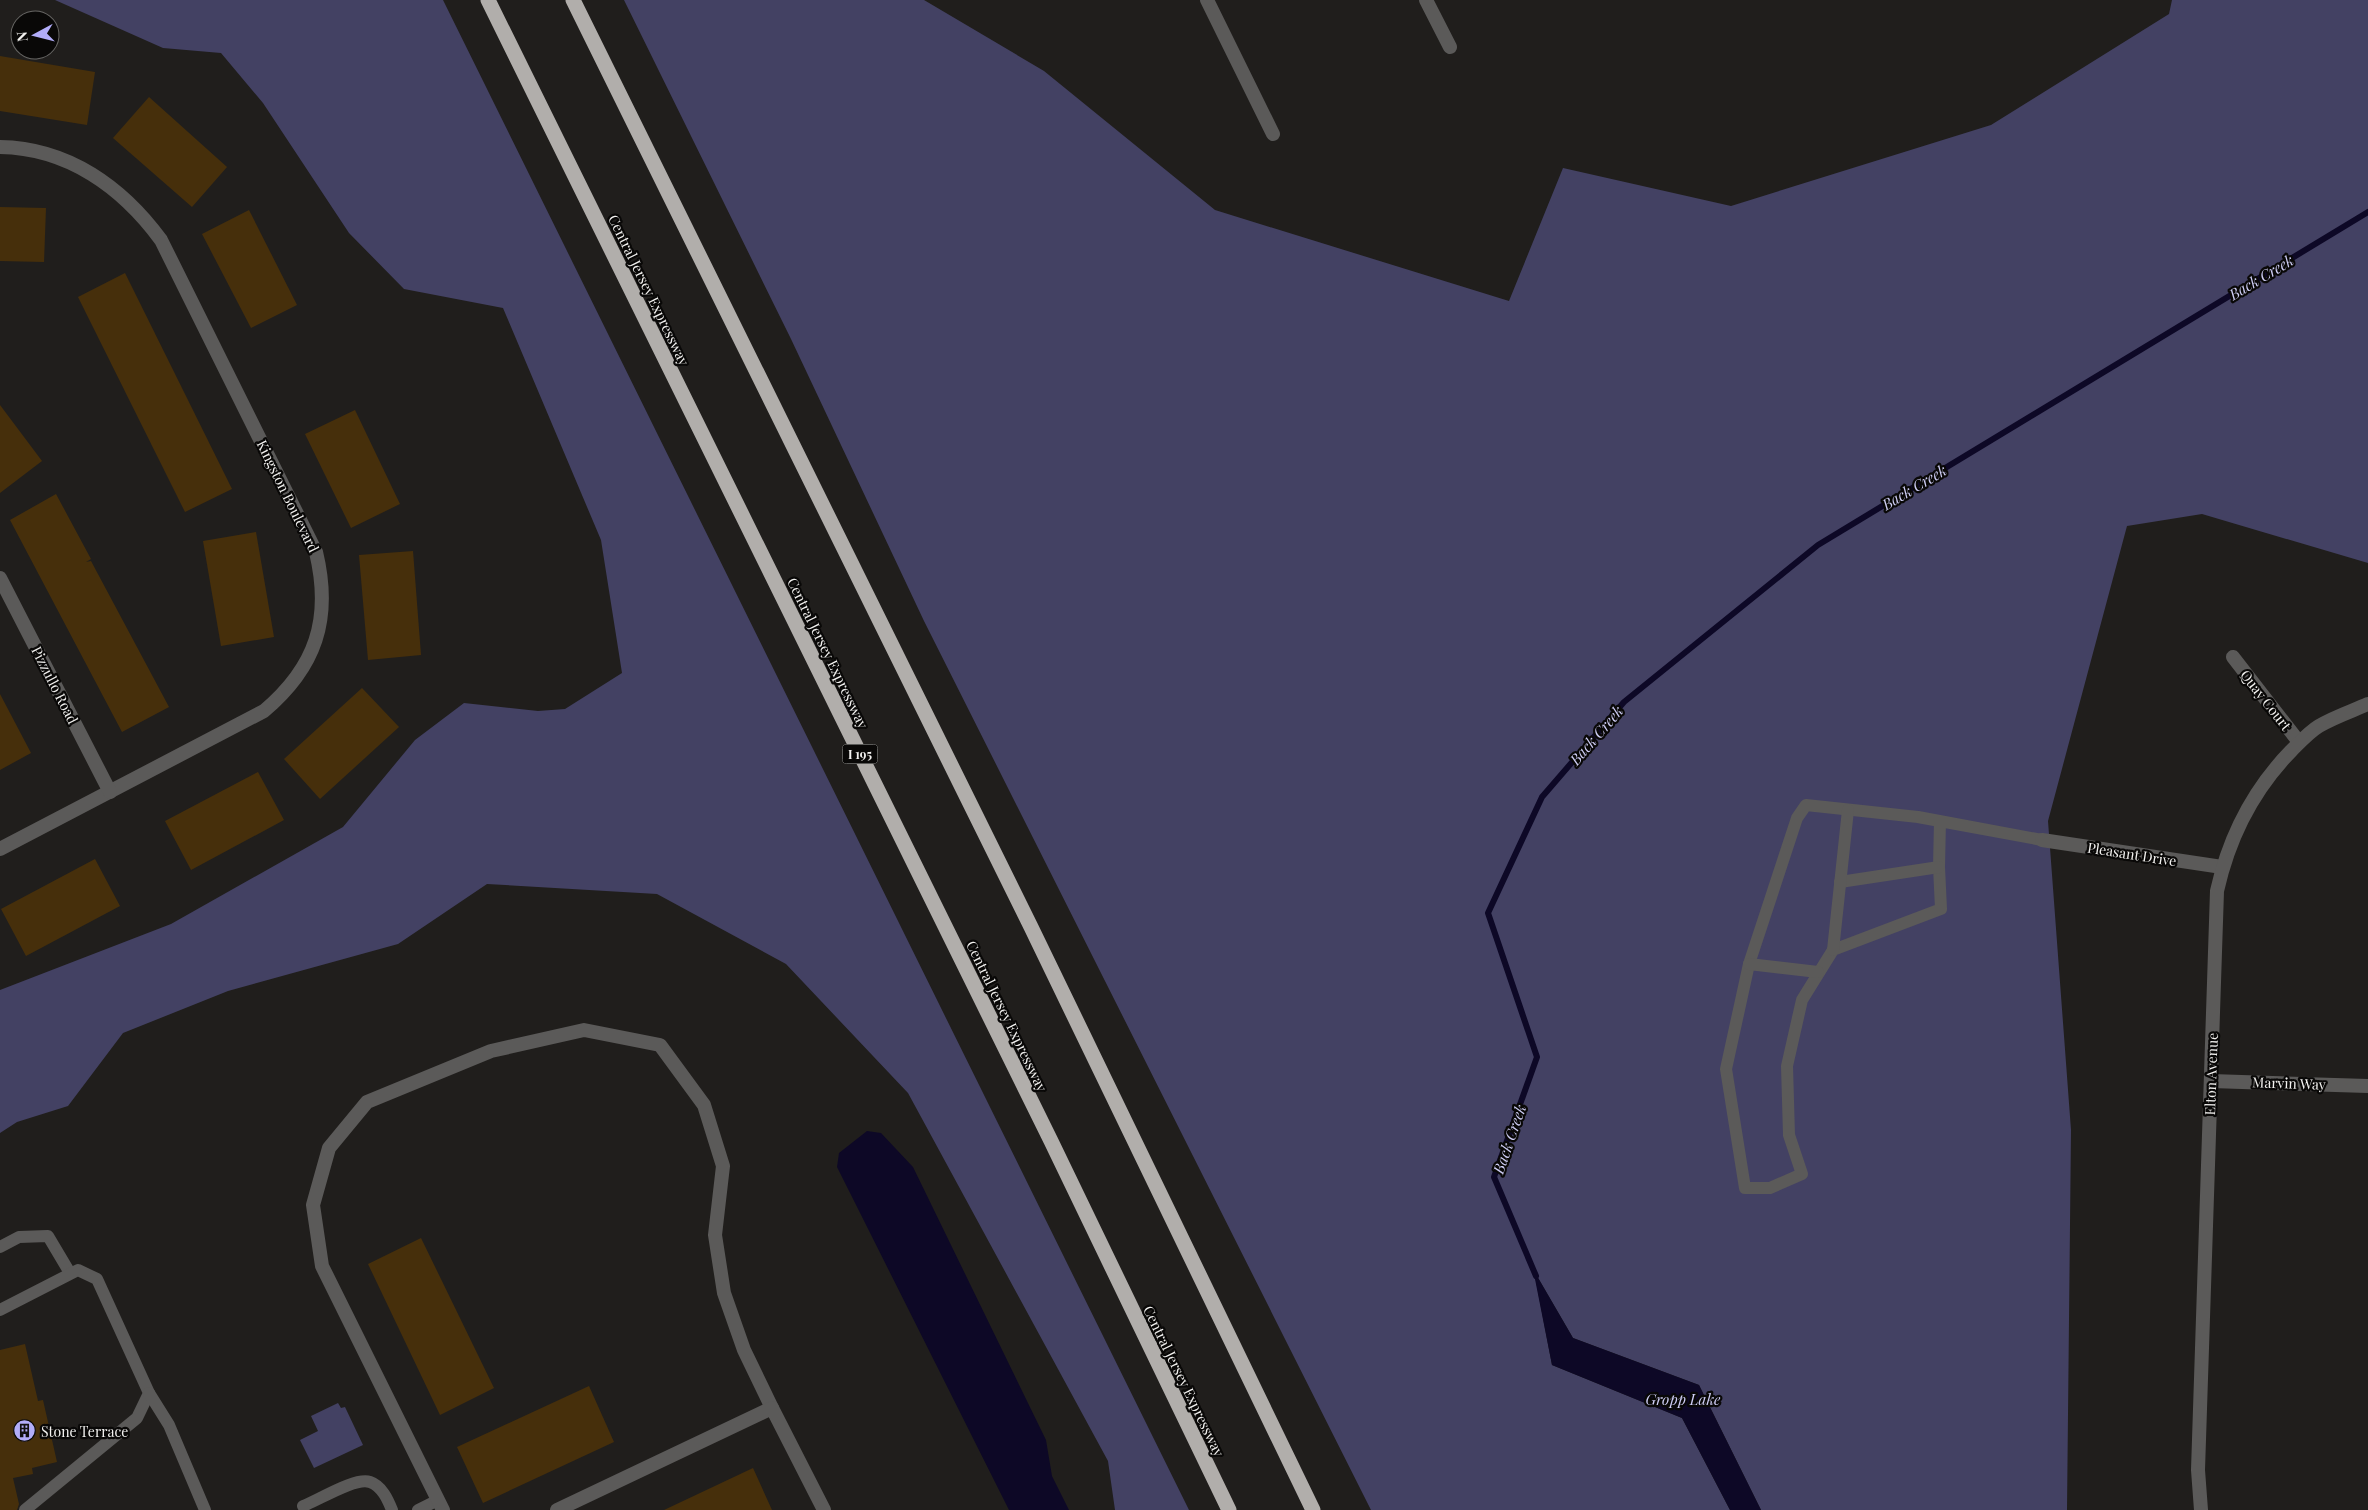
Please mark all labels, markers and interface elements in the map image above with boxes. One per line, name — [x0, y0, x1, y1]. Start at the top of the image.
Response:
north arrow — [10, 10, 60, 60]
text: N — [12, 30, 32, 43]
street label: Central Jersey Expressway — [604, 211, 694, 369]
water label: Back Creek — [2224, 250, 2297, 305]
street label: Kingston Boulevard — [253, 437, 323, 555]
water label: Back Creek — [1877, 460, 1950, 515]
street label: Central Jersey Expressway — [783, 574, 873, 732]
street label: Pizzullo Road — [27, 643, 83, 727]
street label: Quay Court — [2236, 666, 2296, 735]
water label: Back Creek — [1564, 701, 1627, 770]
road number: I 195 — [842, 744, 878, 764]
street label: Pleasant Drive — [2086, 838, 2178, 870]
street label: Central Jersey Expressway — [962, 937, 1052, 1095]
street label: Elton Avenue — [2200, 1032, 2222, 1116]
street label: Marvin Way — [2252, 1072, 2326, 1094]
water label: Back Creek — [1487, 1101, 1530, 1177]
street label: Central Jersey Expressway — [1139, 1302, 1229, 1460]
water label: Gropp Lake — [1645, 1389, 1721, 1409]
building icon: Stone Terrace — [13, 1419, 37, 1443]
place label: Stone Terrace — [41, 1422, 128, 1441]

